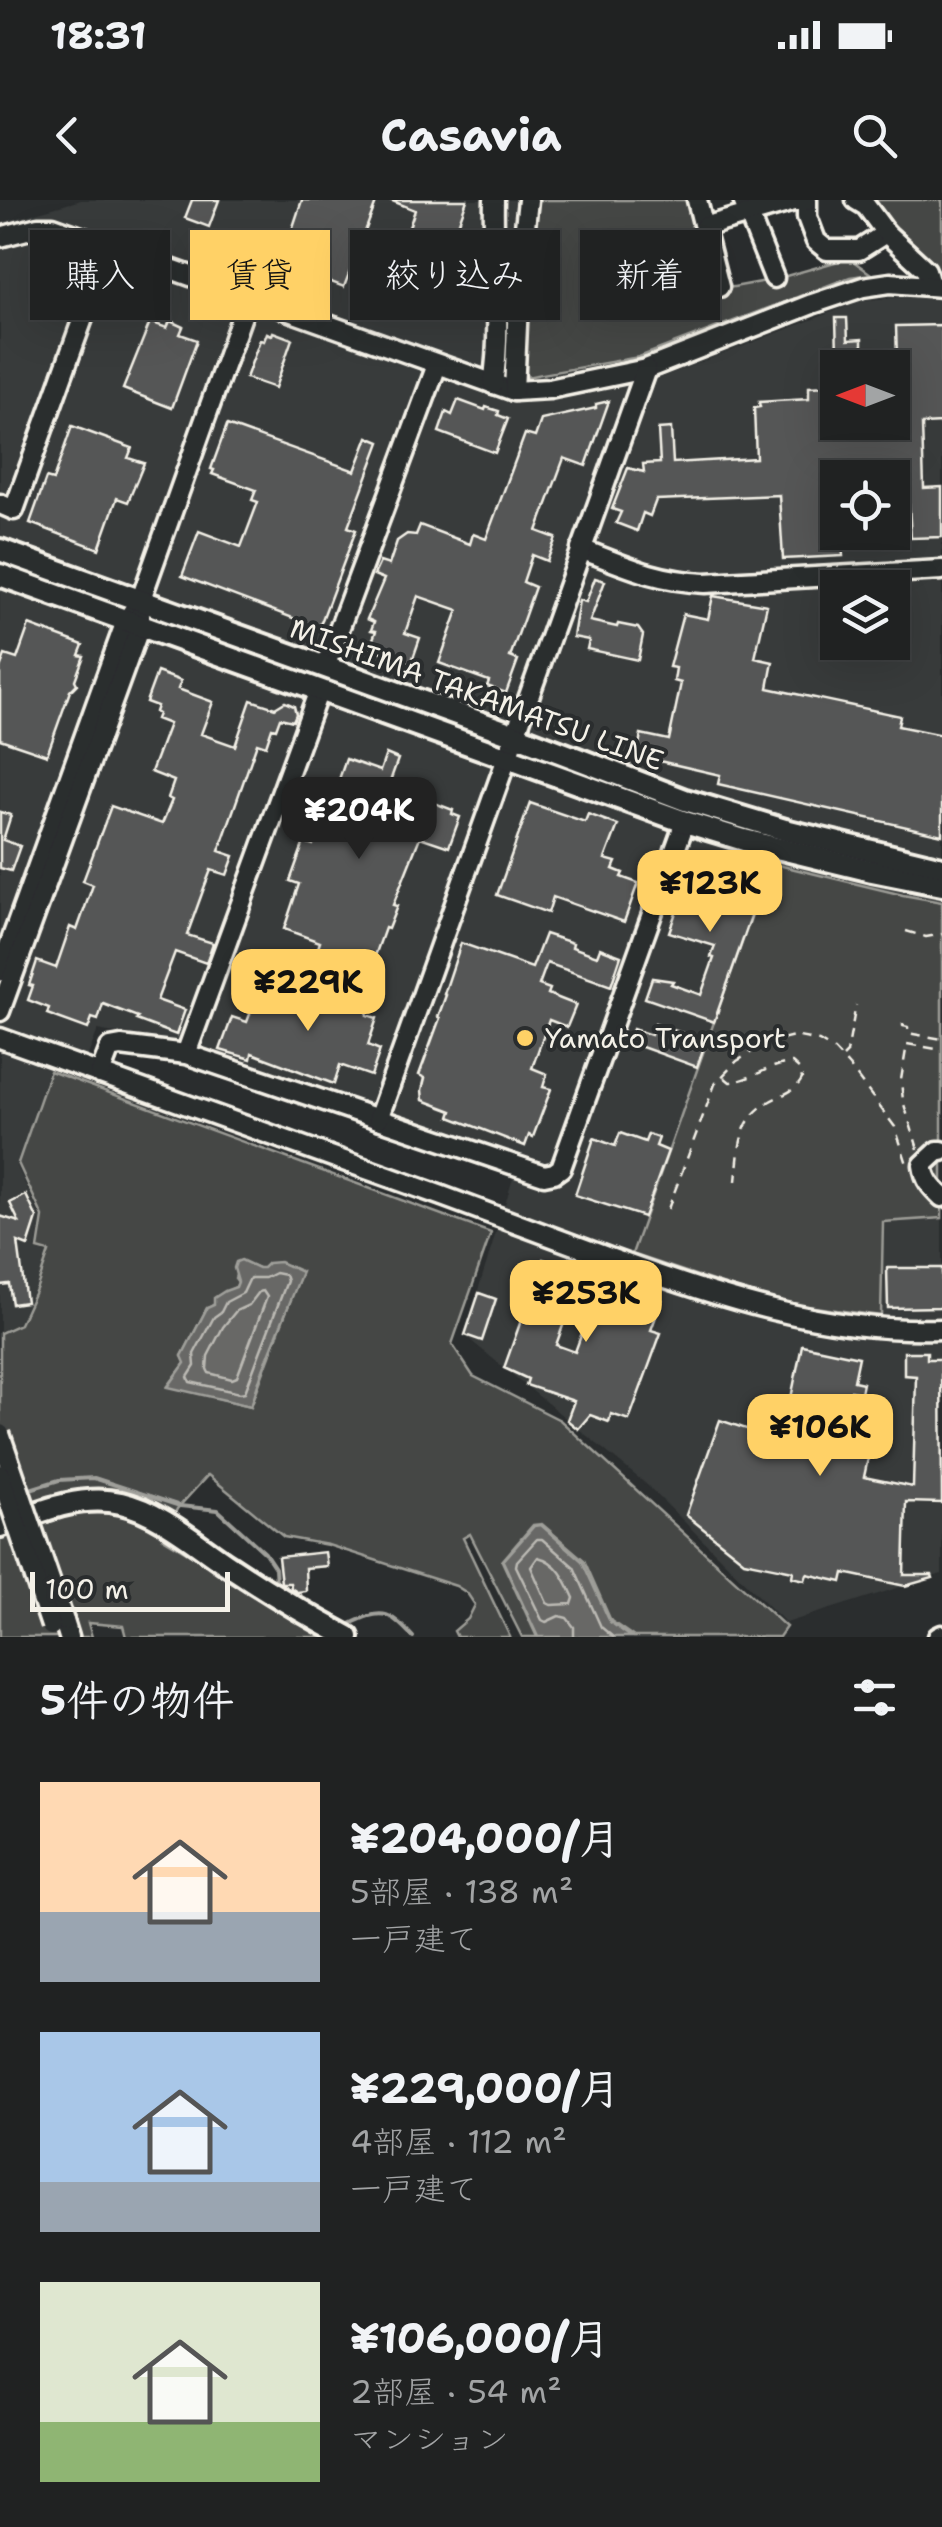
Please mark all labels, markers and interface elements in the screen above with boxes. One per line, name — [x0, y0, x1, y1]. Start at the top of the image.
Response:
text: 18:31 — [50, 10, 146, 61]
text: Casavia — [380, 105, 562, 165]
icon: back — [40, 108, 95, 163]
icon: search — [847, 108, 902, 163]
chip: 購入 — [30, 230, 170, 320]
chip: 賃貸 — [190, 230, 330, 320]
chip: 絞り込み — [350, 230, 560, 320]
chip: 新着 — [580, 230, 720, 320]
north arrow — [820, 350, 910, 440]
map controls — [820, 350, 910, 660]
button: locate — [820, 460, 910, 550]
button: layers — [820, 570, 910, 660]
street label: MISHIMA TAKAMATSU LINE — [285, 609, 669, 779]
pin: ¥204K — [289, 777, 429, 862]
text: ¥204K — [304, 788, 414, 831]
pin: ¥123K — [640, 850, 780, 935]
text: ¥123K — [659, 861, 761, 904]
pin: ¥229K — [238, 949, 378, 1034]
text: ¥229K — [253, 960, 363, 1003]
place label: Yamato Transport — [545, 1019, 786, 1057]
marker: Yamato Transport — [514, 1027, 536, 1049]
pin: ¥253K — [516, 1260, 656, 1345]
text: ¥253K — [532, 1271, 640, 1314]
pin: ¥106K — [750, 1394, 890, 1479]
text: ¥106K — [769, 1405, 871, 1448]
scale bar — [30, 1567, 230, 1612]
text: 100 m — [45, 1570, 129, 1608]
icon: filters — [847, 1670, 902, 1725]
text: 5件の物件 — [40, 1672, 234, 1728]
text: ¥204,000/月 — [350, 1810, 621, 1866]
icon: home — [120, 1822, 240, 1942]
text: 5部屋 · 138 m² — [350, 1870, 573, 1913]
text: 一戸建て — [350, 1917, 478, 1960]
text: ¥229,000/月 — [350, 2060, 621, 2116]
icon: home — [120, 2072, 240, 2192]
text: 4部屋 · 112 m² — [350, 2120, 567, 2163]
text: 一戸建て — [350, 2167, 478, 2210]
text: ¥106,000/月 — [350, 2310, 610, 2366]
icon: home — [120, 2322, 240, 2442]
text: 2部屋 · 54 m² — [350, 2370, 562, 2413]
text: マンション — [350, 2417, 509, 2460]

